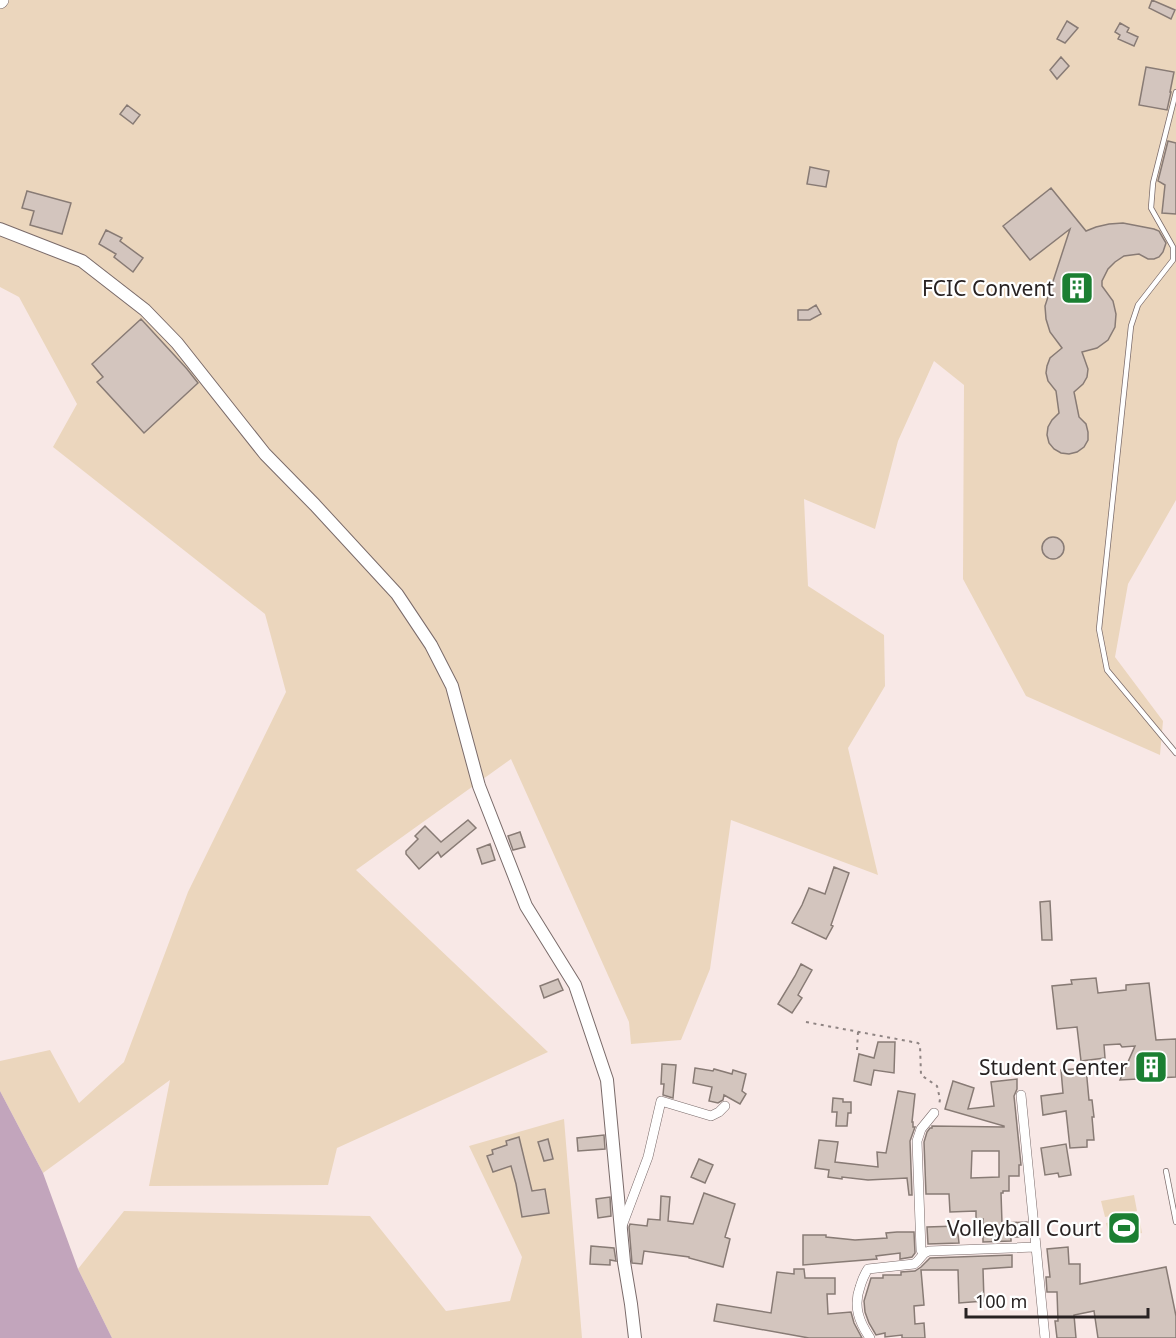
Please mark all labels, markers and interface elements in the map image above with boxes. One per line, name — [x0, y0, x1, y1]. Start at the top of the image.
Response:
building icon: FCIC Convent — [1059, 270, 1095, 306]
place label: FCIC Convent — [922, 274, 1054, 302]
building icon: Student Center — [1133, 1049, 1169, 1085]
place label: Student Center — [979, 1053, 1128, 1081]
sports icon: Volleyball Court — [1106, 1210, 1142, 1246]
place label: Volleyball Court — [947, 1214, 1101, 1242]
scale bar — [966, 1281, 1148, 1319]
text: 100 m — [975, 1289, 1027, 1313]

